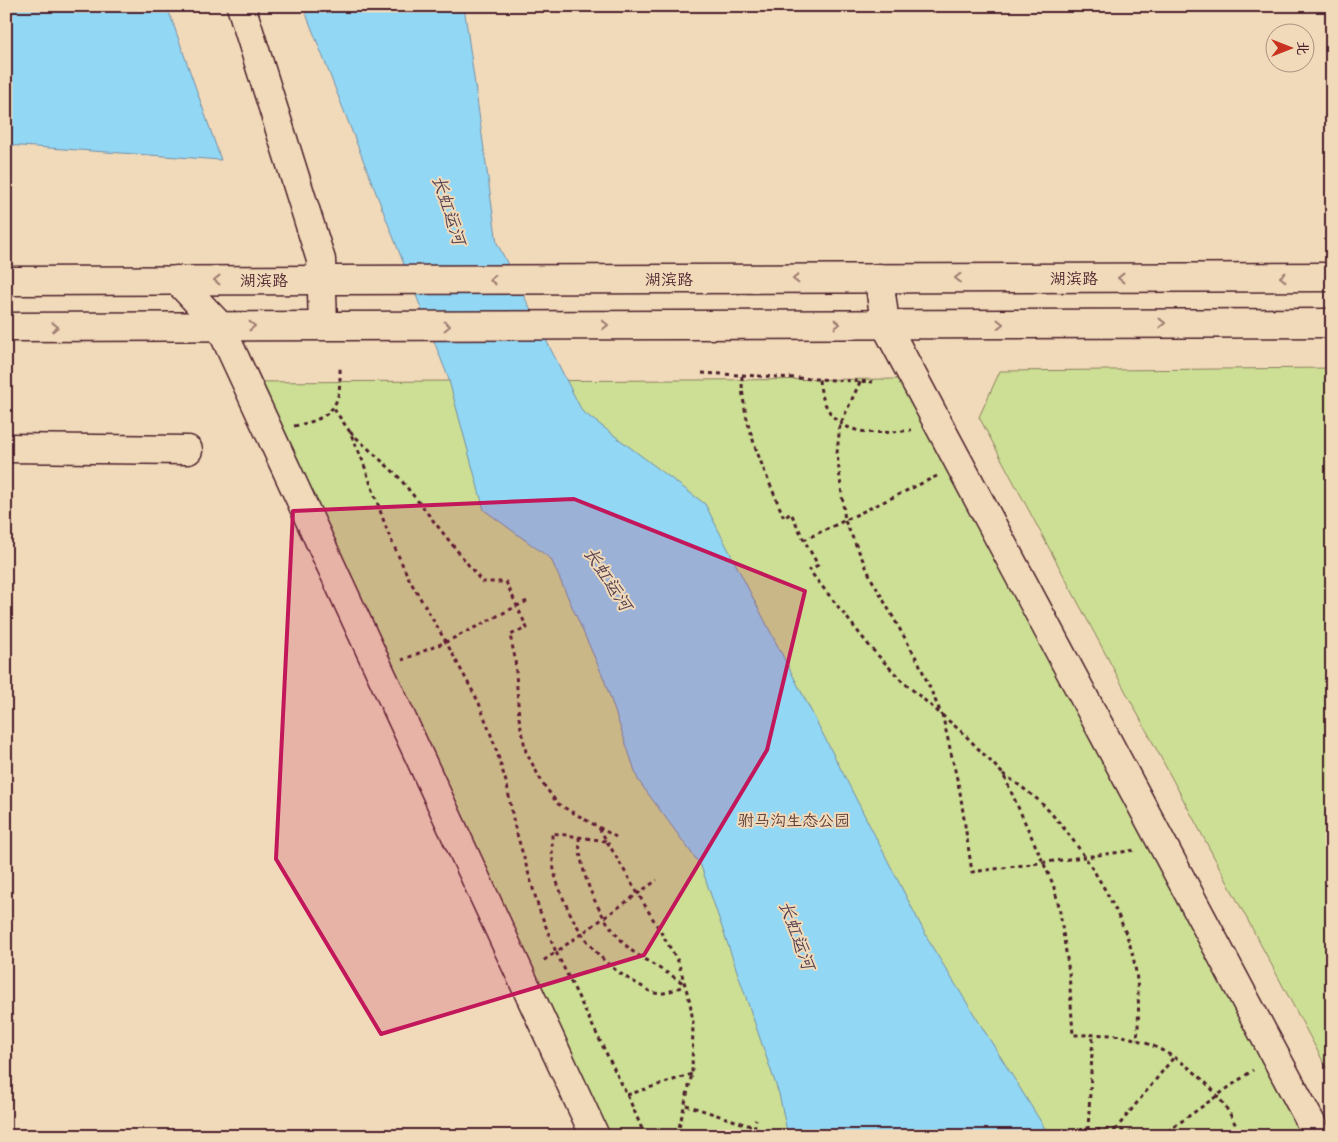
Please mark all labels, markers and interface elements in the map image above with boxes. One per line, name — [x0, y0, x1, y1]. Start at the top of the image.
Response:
north arrow — [1266, 22, 1316, 72]
text: 北 — [1292, 41, 1309, 55]
water label: 长虹运河 — [426, 173, 470, 251]
street label: 湖滨路 — [1050, 270, 1098, 291]
street label: 湖滨路 — [645, 271, 693, 292]
street label: 湖滨路 — [240, 272, 288, 293]
one-way arrow — [1279, 272, 1286, 282]
one-way arrow — [954, 273, 962, 283]
one-way arrow — [1116, 273, 1124, 283]
one-way arrow — [791, 274, 799, 284]
one-way arrow — [213, 275, 220, 285]
one-way arrow — [488, 275, 496, 285]
one-way arrow — [1159, 318, 1167, 328]
one-way arrow — [834, 319, 842, 329]
one-way arrow — [996, 319, 1004, 329]
one-way arrow — [602, 320, 609, 330]
one-way arrow — [249, 321, 257, 331]
one-way arrow — [443, 321, 451, 331]
one-way arrow — [52, 322, 59, 332]
water label: 长虹运河 — [577, 544, 637, 619]
park label: 驸马沟生态公园 — [738, 812, 850, 833]
water label: 长虹运河 — [772, 898, 819, 976]

